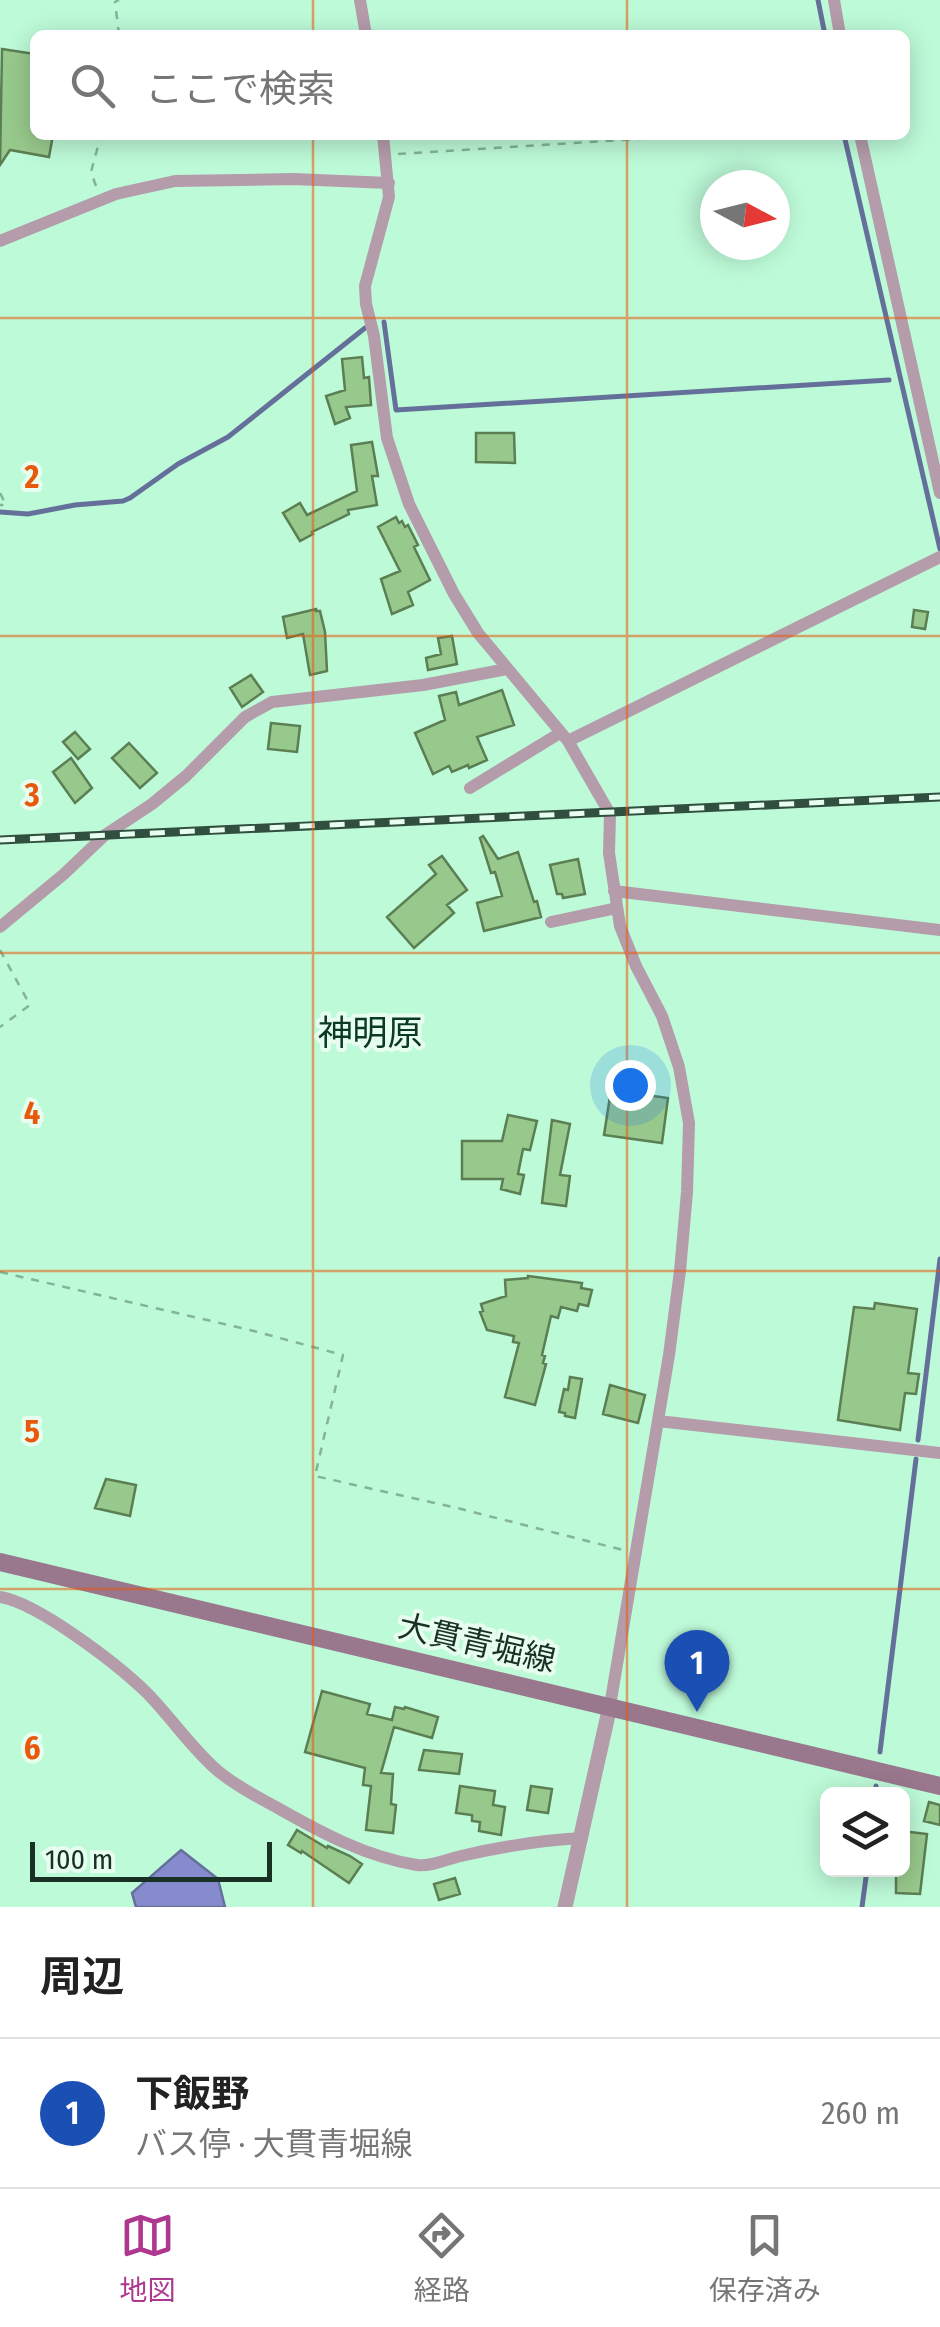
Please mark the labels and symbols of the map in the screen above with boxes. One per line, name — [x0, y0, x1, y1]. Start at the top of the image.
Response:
north arrow — [700, 170, 790, 260]
text: 2 — [24, 458, 40, 496]
text: 3 — [23, 776, 40, 814]
district label: 神明原 — [317, 1012, 423, 1054]
your location — [605, 1060, 656, 1111]
text: 4 — [24, 1094, 40, 1132]
text: 5 — [24, 1412, 40, 1450]
street label: 大貫青堀線 — [395, 1606, 559, 1680]
pin: 1 — [664, 1630, 730, 1712]
text: 6 — [24, 1729, 40, 1767]
scale bar — [30, 1837, 272, 1882]

